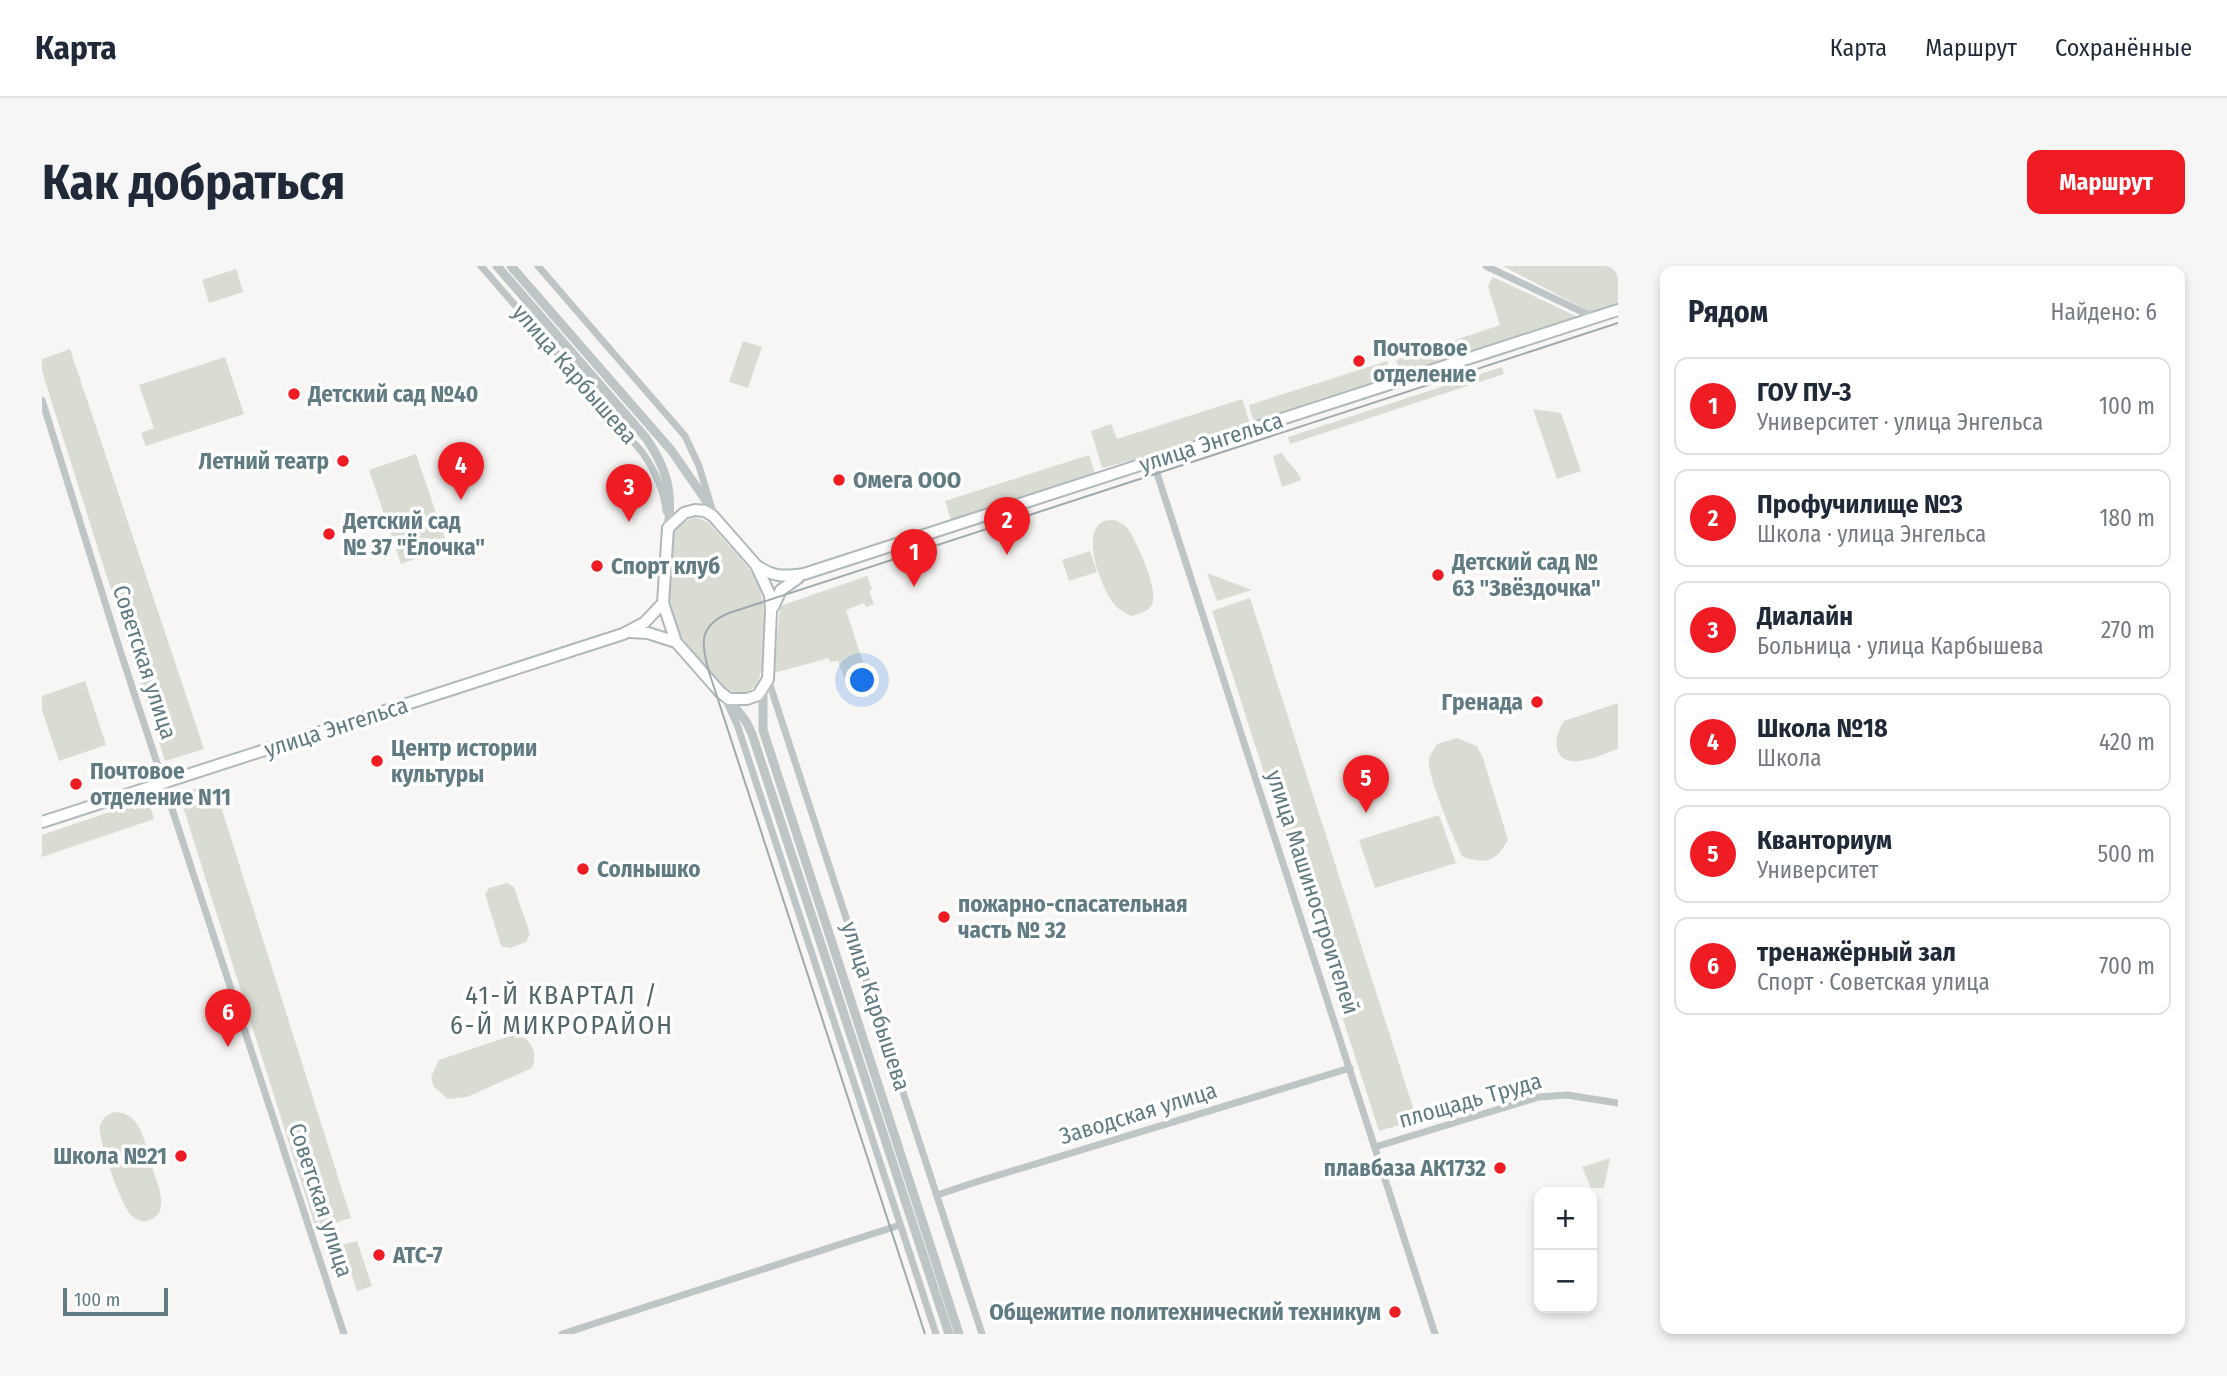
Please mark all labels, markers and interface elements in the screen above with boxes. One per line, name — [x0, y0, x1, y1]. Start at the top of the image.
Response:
text: Карта — [35, 28, 117, 68]
text: Карта — [1830, 34, 1887, 62]
text: Маршрут — [1925, 34, 2017, 62]
text: Сохранённые — [2055, 34, 2192, 62]
button: Маршрут — [2027, 150, 2185, 214]
text: Как добраться — [42, 153, 345, 212]
text: Рядом — [1688, 294, 1768, 330]
street label: улица Карбышева — [507, 298, 643, 450]
text: Найдено: 6 — [2050, 298, 2157, 326]
place label: Почтовое отделение — [1373, 334, 1477, 388]
marker: Почтовое отделение — [1351, 353, 1367, 369]
text: ГОУ ПУ-3 — [1757, 377, 1851, 408]
place label: Детский сад №40 — [307, 380, 478, 408]
marker: Детский сад №40 — [286, 386, 302, 402]
text: 1 — [1708, 392, 1718, 420]
text: 100 m — [2099, 392, 2155, 420]
street label: улица Энгельса — [1136, 406, 1286, 478]
text: Университет · улица Энгельса — [1757, 408, 2043, 436]
pin: 4 — [438, 442, 484, 500]
place label: Летний театр — [199, 447, 329, 475]
marker: Летний театр — [335, 453, 351, 469]
pin: 3 — [606, 464, 652, 522]
place label: Омега ООО — [853, 466, 961, 494]
marker: Омега ООО — [831, 472, 847, 488]
text: Профучилище №3 — [1757, 489, 1963, 520]
pin: 2 — [984, 497, 1030, 555]
text: 2 — [1708, 504, 1718, 532]
text: 180 m — [2099, 504, 2155, 532]
place label: Детский сад № 37 "Ёлочка" — [342, 507, 485, 561]
text: Школа · улица Энгельса — [1757, 520, 1986, 548]
marker: Детский сад № 37 "Ёлочка" — [321, 526, 337, 542]
pin: 1 — [891, 529, 937, 587]
place label: Детский сад № 63 "Звёздочка" — [1451, 548, 1601, 602]
place label: Спорт клуб — [611, 552, 720, 580]
marker: Спорт клуб — [589, 558, 605, 574]
marker: Детский сад № 63 "Звёздочка" — [1430, 567, 1446, 583]
street label: Советская улица — [107, 581, 183, 743]
text: Диалайн — [1757, 601, 1853, 632]
text: 3 — [1708, 616, 1718, 644]
text: 270 m — [2101, 616, 2155, 644]
text: Больница · улица Карбышева — [1757, 632, 2043, 660]
your location — [845, 663, 879, 697]
place label: Гренада — [1441, 688, 1523, 716]
street label: улица Энгельса — [261, 691, 411, 763]
marker: Гренада — [1529, 694, 1545, 710]
text: Школа №18 — [1757, 713, 1888, 744]
text: 4 — [1707, 728, 1719, 756]
text: 420 m — [2099, 728, 2155, 756]
place label: Центр истории культуры — [391, 734, 537, 788]
text: Школа — [1757, 744, 1822, 772]
marker: Центр истории культуры — [369, 753, 385, 769]
pin: 5 — [1343, 755, 1389, 813]
place label: Почтовое отделение N11 — [90, 757, 231, 811]
street label: улица Машиностроителей — [1260, 766, 1366, 1018]
marker: Почтовое отделение N11 — [68, 776, 84, 792]
text: Кванториум — [1757, 825, 1892, 856]
text: 5 — [1707, 840, 1719, 868]
text: 500 m — [2097, 840, 2155, 868]
place label: Солнышко — [597, 855, 700, 883]
text: Университет — [1757, 856, 1878, 884]
marker: Солнышко — [575, 861, 591, 877]
place label: пожарно-спасательная часть № 32 — [958, 890, 1188, 944]
marker: пожарно-спасательная часть № 32 — [936, 909, 952, 925]
street label: улица Карбышева — [835, 918, 917, 1094]
text: тренажёрный зал — [1757, 937, 1956, 968]
text: 6 — [1707, 952, 1719, 980]
text: 700 m — [2099, 952, 2155, 980]
text: Спорт · Советская улица — [1757, 968, 1990, 996]
district label: 41-Й КВАРТАЛ / 6-Й МИКРОРАЙОН — [450, 980, 674, 1041]
pin: 6 — [205, 989, 251, 1047]
street label: площадь Труда — [1395, 1066, 1545, 1134]
street label: Заводская улица — [1056, 1076, 1220, 1150]
street label: Советская улица — [283, 1119, 359, 1281]
place label: Школа №21 — [53, 1142, 167, 1170]
marker: Школа №21 — [173, 1148, 189, 1164]
place label: плавбаза АК1732 — [1324, 1154, 1486, 1182]
marker: плавбаза АК1732 — [1492, 1160, 1508, 1176]
map controls — [1534, 1187, 1597, 1313]
button: + — [1534, 1187, 1597, 1250]
place label: АТС-7 — [392, 1241, 443, 1269]
marker: АТС-7 — [371, 1247, 387, 1263]
button: − — [1534, 1250, 1597, 1313]
scale bar — [63, 1285, 168, 1317]
text: 100 m — [74, 1288, 120, 1311]
place label: Общежитие политехнический техникум — [989, 1298, 1381, 1326]
marker: Общежитие политехнический техникум — [1387, 1304, 1403, 1320]

